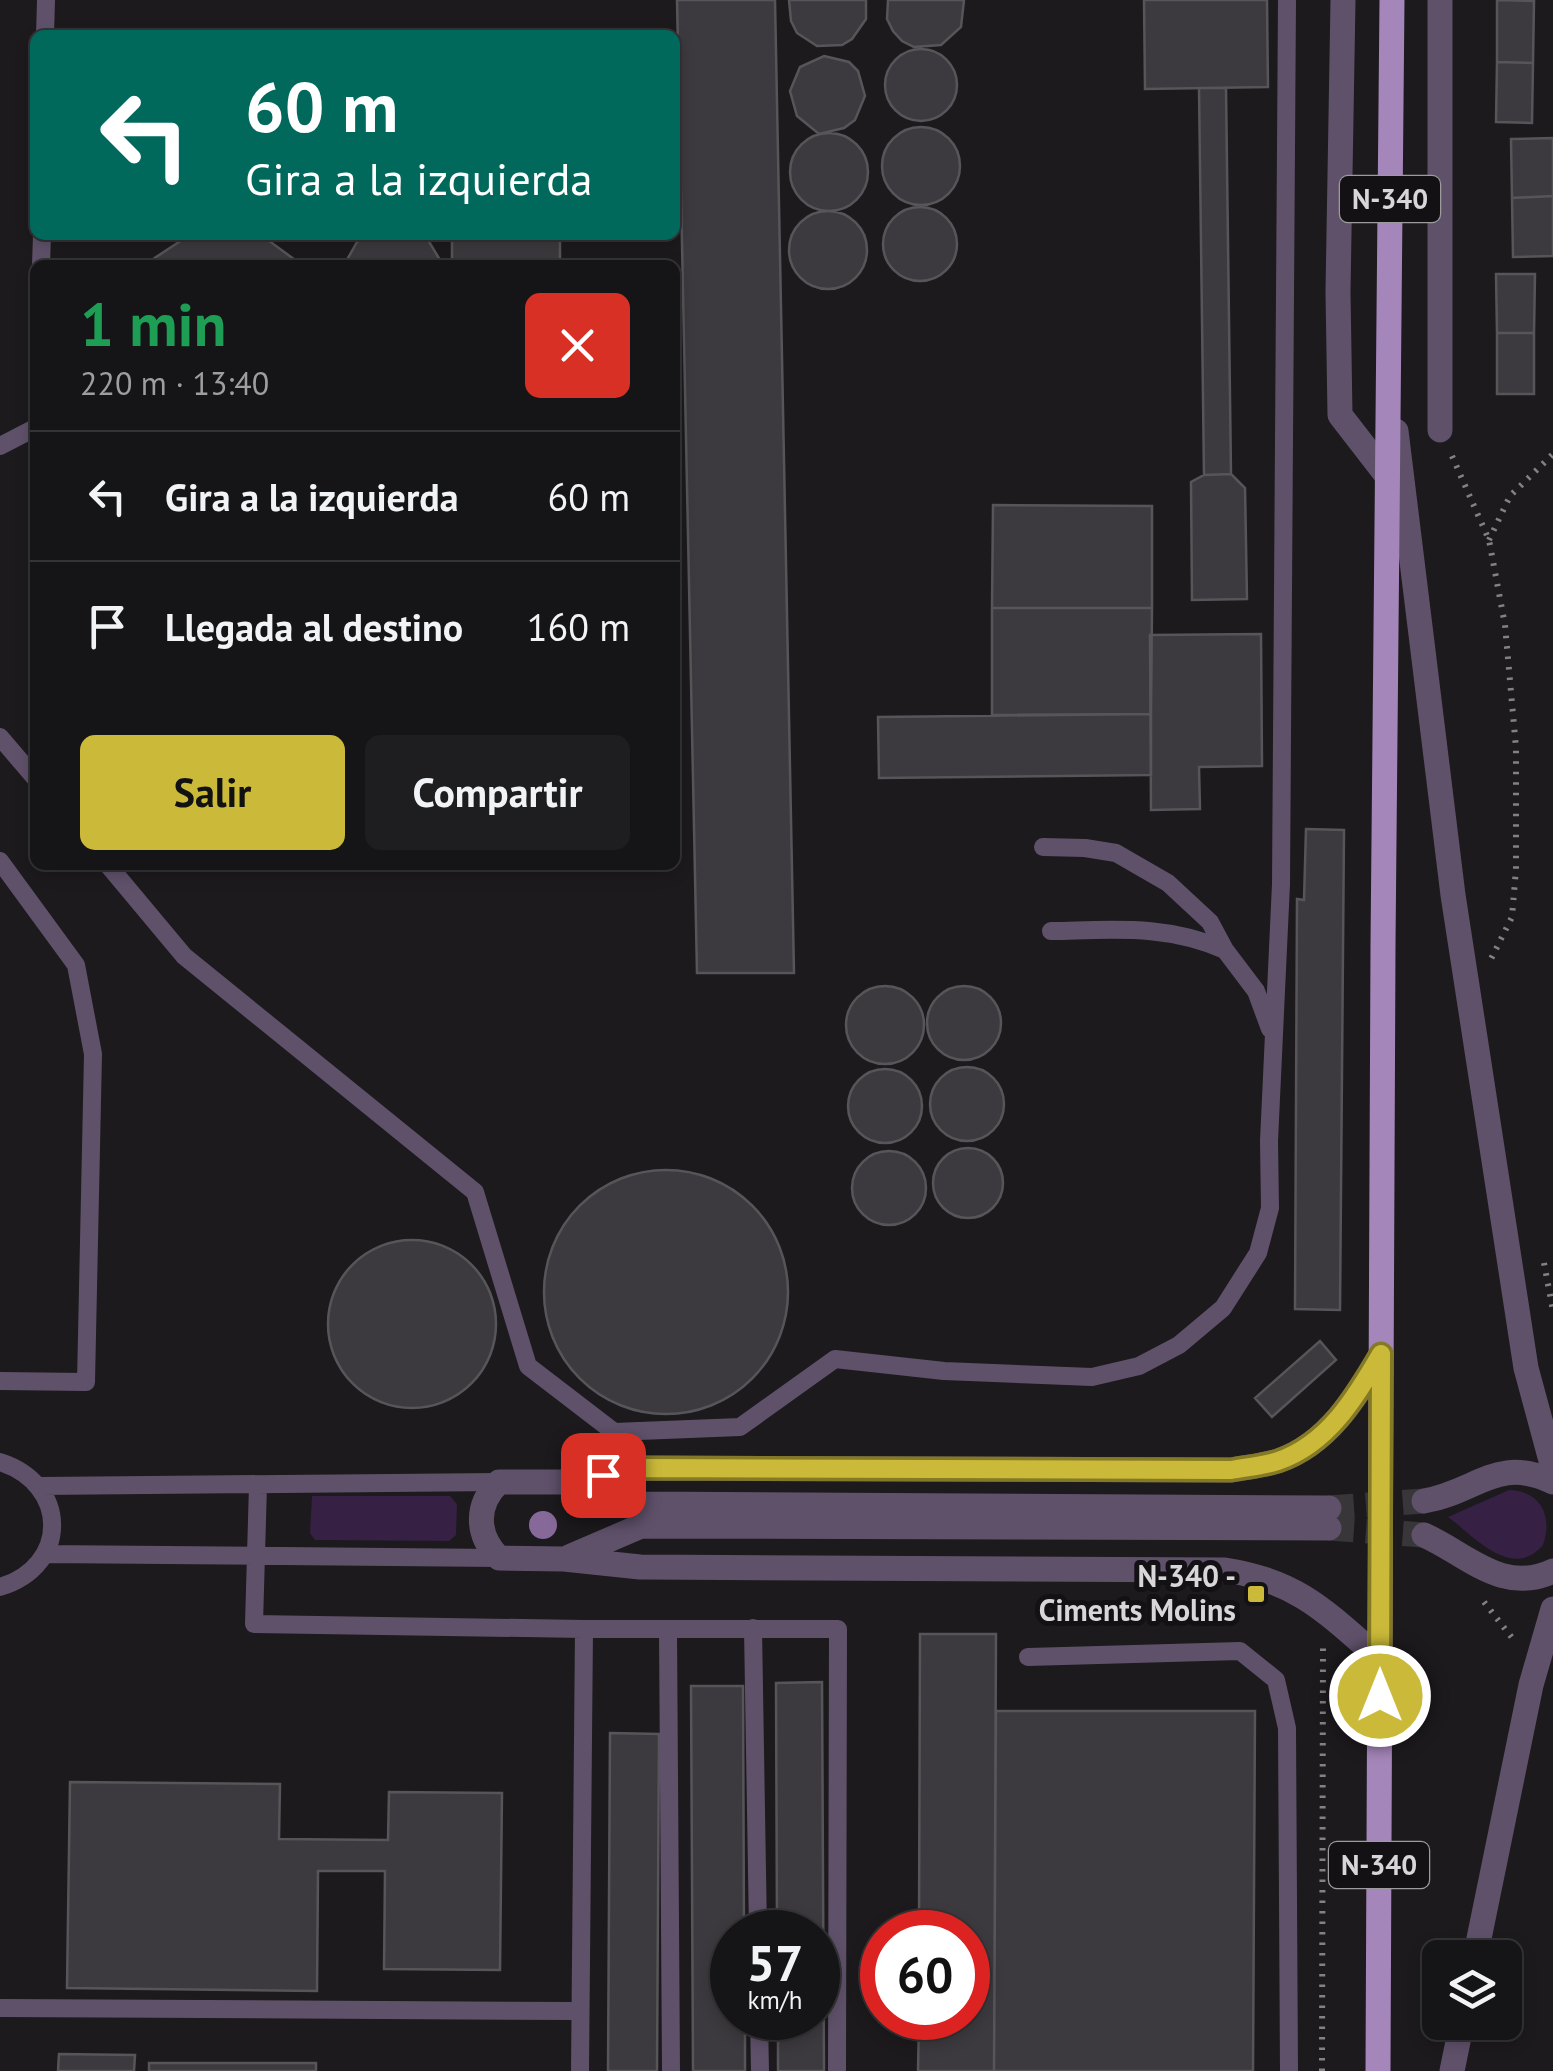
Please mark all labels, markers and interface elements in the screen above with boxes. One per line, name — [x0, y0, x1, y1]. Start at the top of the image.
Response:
text: 60 m — [245, 61, 398, 151]
icon: left — [80, 70, 210, 200]
text: Gira a la izquierda — [245, 149, 593, 207]
road number: N-340 — [1340, 176, 1440, 222]
text: 1 min — [80, 285, 226, 363]
button: close — [525, 293, 630, 398]
text: 220 m · 13:40 — [80, 362, 269, 404]
icon: left — [80, 469, 135, 524]
text: Gira a la izquierda — [165, 472, 459, 521]
text: 60 m — [548, 472, 630, 521]
icon: arrive — [80, 599, 135, 654]
text: Llegada al destino — [165, 602, 463, 651]
text: 160 m — [527, 602, 630, 651]
button: Salir — [80, 735, 345, 850]
button: Compartir — [365, 735, 630, 850]
pin — [561, 1433, 646, 1518]
icon: arrive — [576, 1448, 631, 1503]
place label: N-340 - Ciments Molins — [1039, 1556, 1236, 1629]
marker: N-340 - Ciments Molins — [1245, 1583, 1267, 1605]
position arrow — [1328, 1644, 1432, 1748]
road number: N-340 — [1329, 1842, 1429, 1888]
speed limit sign: 60 — [860, 1910, 990, 2040]
text: 57 — [747, 1930, 803, 1995]
map controls — [1422, 1940, 1522, 2040]
button: layers — [1422, 1940, 1522, 2040]
text: km/h — [748, 1984, 802, 2016]

